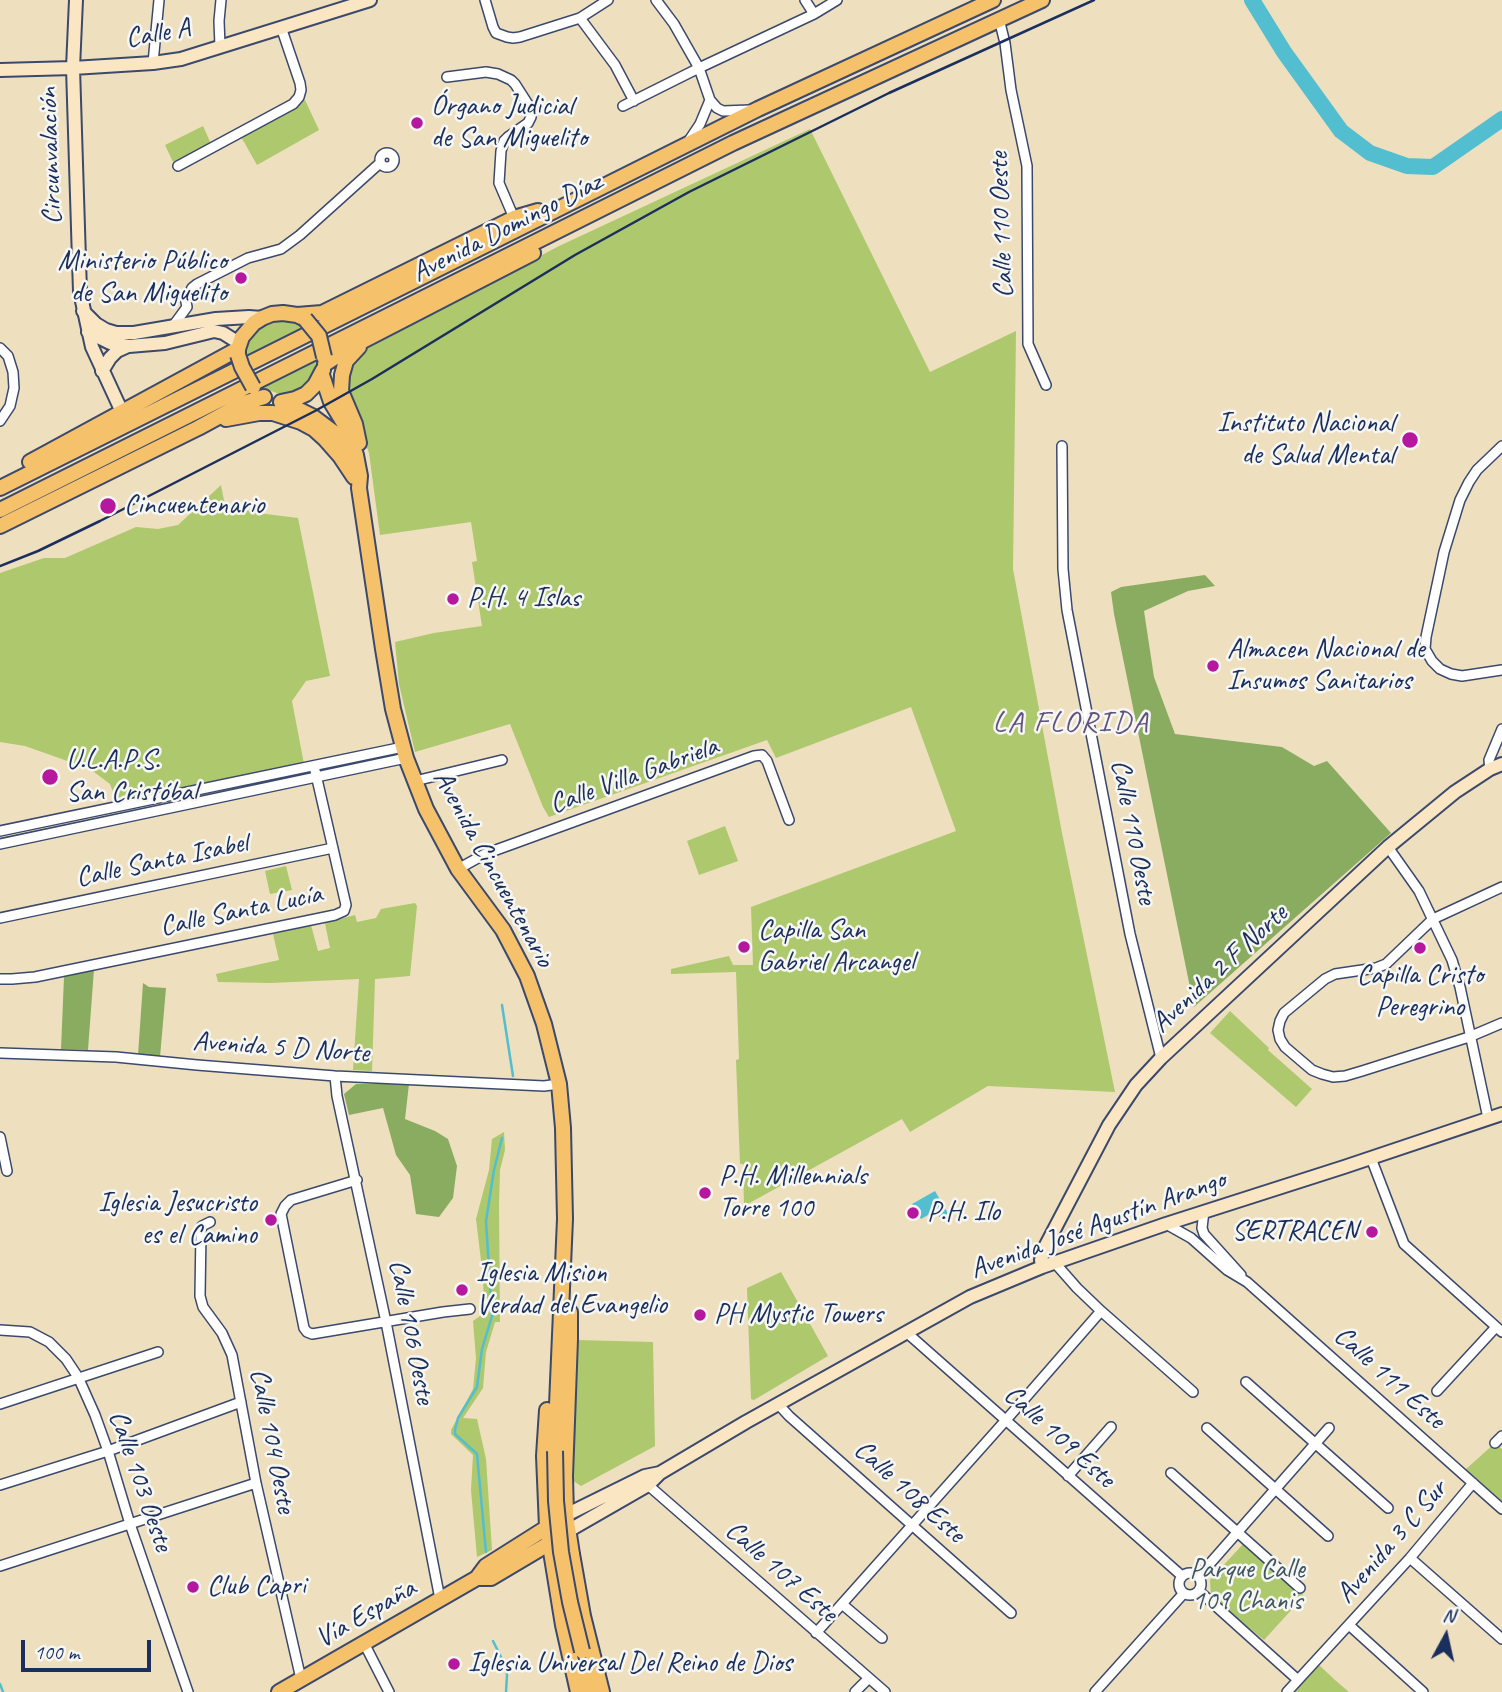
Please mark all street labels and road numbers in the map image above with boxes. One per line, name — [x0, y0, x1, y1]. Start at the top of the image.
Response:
street label: Calle A — [123, 12, 193, 56]
street label: Circunvalación — [32, 87, 70, 225]
street label: Calle 110 Oeste — [983, 151, 1021, 299]
street label: Avenida Domingo Díaz — [407, 166, 607, 290]
street label: Calle Villa Gabriela — [545, 730, 723, 822]
street label: Calle 110 Oeste — [1103, 757, 1163, 907]
street label: Avenida Cincuentenario — [425, 765, 561, 973]
street label: Calle Santa Isabel — [73, 826, 251, 896]
street label: Calle Santa Lucía — [157, 877, 325, 945]
street label: Avenida 2 F Norte — [1145, 898, 1295, 1040]
street label: Avenida 5 D Norte — [192, 1025, 370, 1071]
street label: Avenida José Agustín Arango — [966, 1163, 1230, 1287]
street label: Calle 106 Oeste — [381, 1257, 441, 1407]
street label: Calle 111 Este — [1326, 1319, 1452, 1437]
street label: Calle 104 Oeste — [242, 1366, 302, 1516]
street label: Calle 109 Este — [996, 1378, 1122, 1496]
street label: Calle 103 Oeste — [100, 1406, 180, 1556]
street label: Calle 108 Este — [846, 1433, 972, 1551]
street label: Avenida 3 C Sur — [1329, 1474, 1455, 1610]
street label: Calle 107 Este — [718, 1514, 844, 1630]
street label: Vía España — [310, 1572, 422, 1656]

